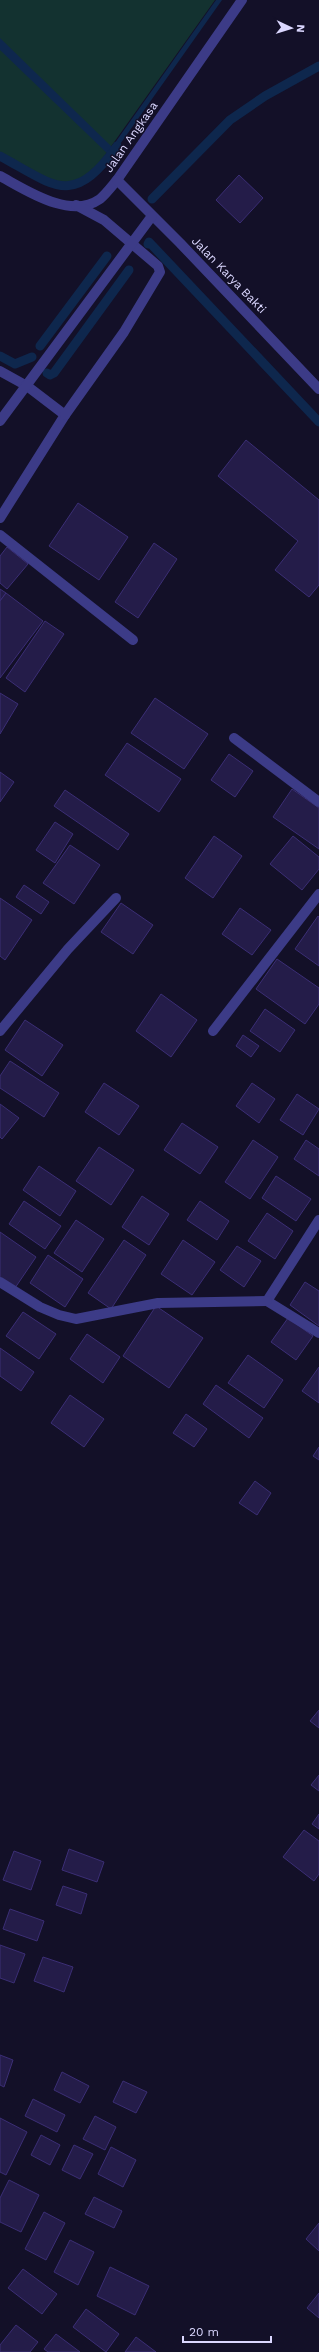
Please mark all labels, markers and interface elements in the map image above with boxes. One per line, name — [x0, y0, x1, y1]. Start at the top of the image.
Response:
north arrow — [271, 8, 311, 48]
text: N — [294, 24, 307, 33]
street label: Jalan Angkasa — [101, 99, 161, 175]
street label: Jalan Karya Bakti — [189, 234, 269, 316]
scale bar — [183, 2318, 271, 2344]
text: 20 m — [189, 2325, 219, 2339]

